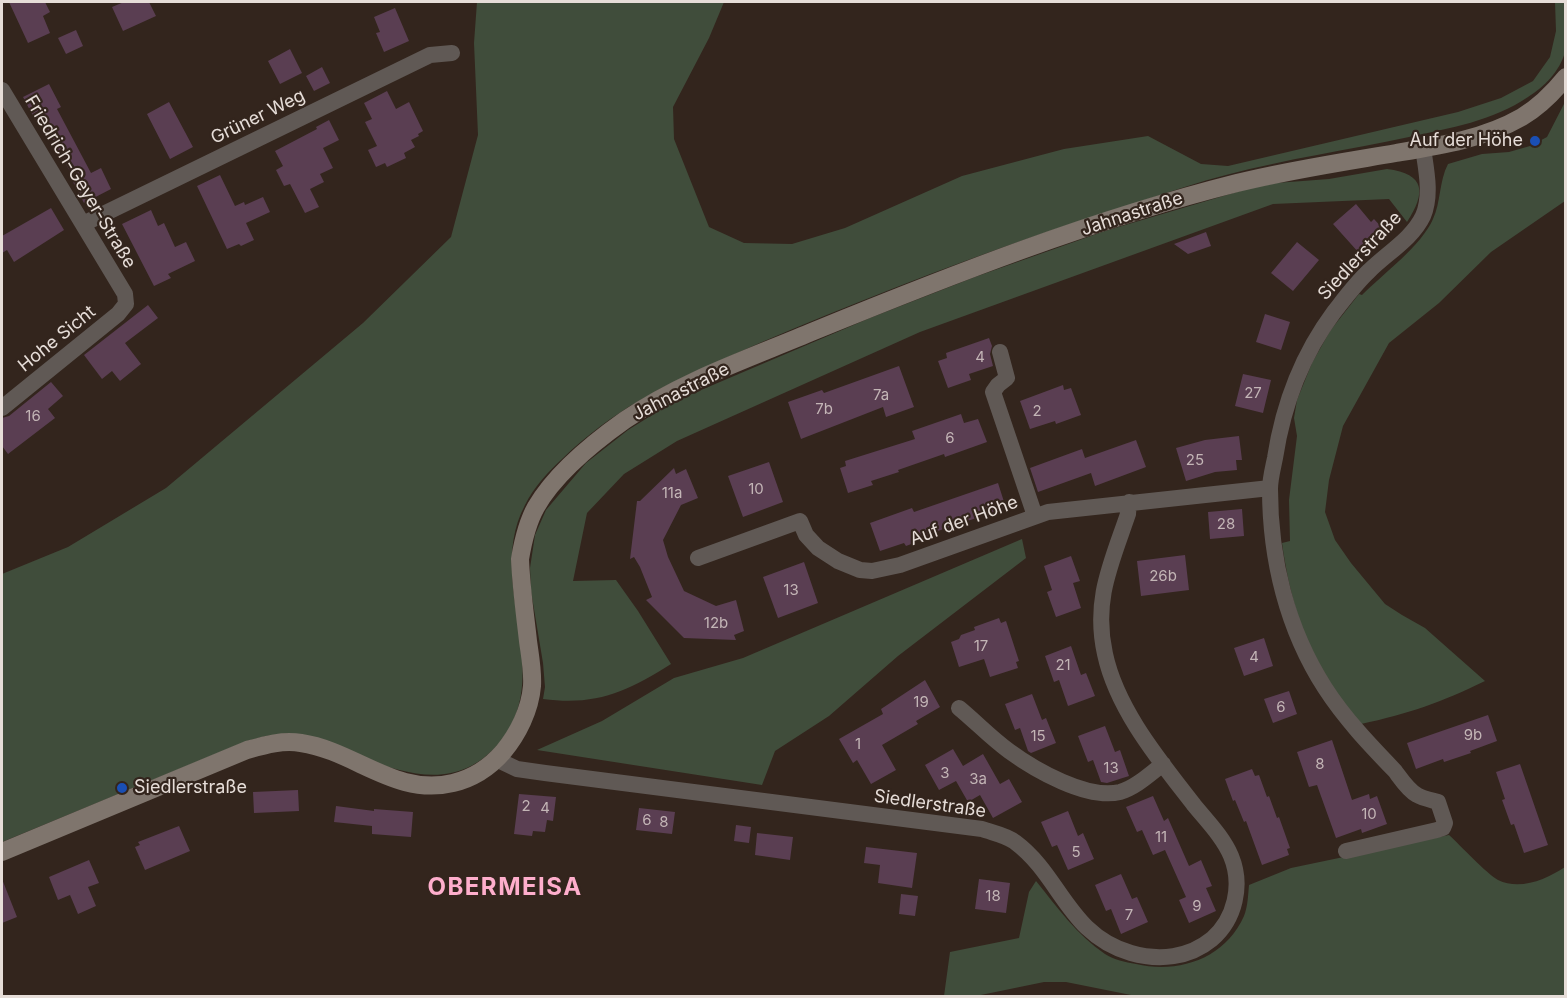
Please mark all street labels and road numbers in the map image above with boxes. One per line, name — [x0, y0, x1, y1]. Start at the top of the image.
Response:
street label: Grüner Weg — [207, 85, 309, 149]
street label: Friedrich-Geyer-Straße — [20, 92, 140, 272]
street label: Jahnastraße — [1078, 187, 1186, 241]
street label: Siedlerstraße — [1314, 207, 1406, 305]
street label: Hohe Sicht — [14, 301, 100, 377]
street label: Jahnastraße — [629, 358, 733, 426]
street label: Auf der Höhe — [907, 491, 1021, 551]
street label: Siedlerstraße — [873, 785, 987, 823]

